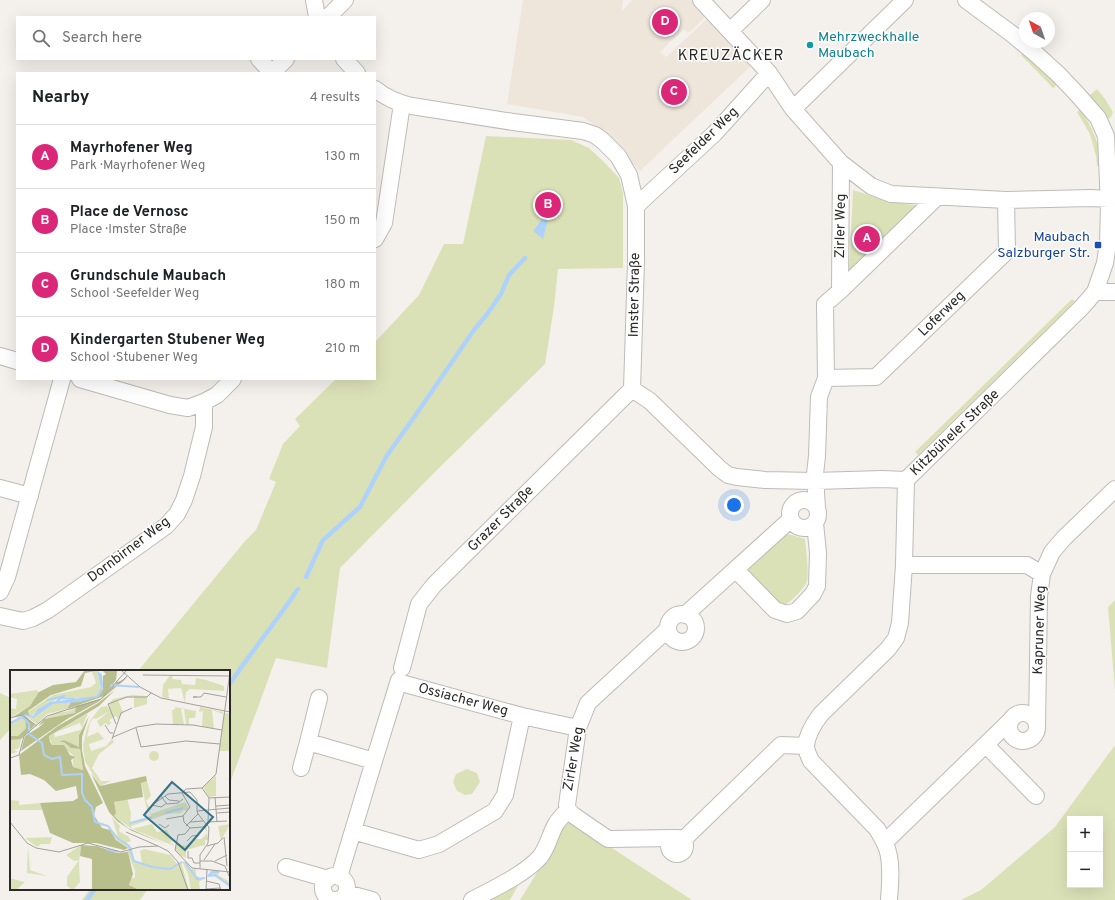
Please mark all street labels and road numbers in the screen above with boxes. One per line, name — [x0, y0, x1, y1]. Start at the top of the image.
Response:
street label: Seefelder Weg — [666, 104, 742, 178]
street label: Zirler Weg — [832, 193, 850, 259]
street label: Imster Straße — [626, 253, 644, 337]
street label: Loferweg — [915, 288, 969, 340]
street label: Kitzbüheler Straße — [907, 386, 1003, 480]
street label: Grazer Straße — [464, 482, 538, 556]
street label: Dornbirner Weg — [85, 514, 173, 586]
street label: Kapruner Weg — [1030, 585, 1050, 675]
street label: Ossiacher Weg — [416, 680, 510, 720]
street label: Zirler Weg — [560, 726, 588, 792]

